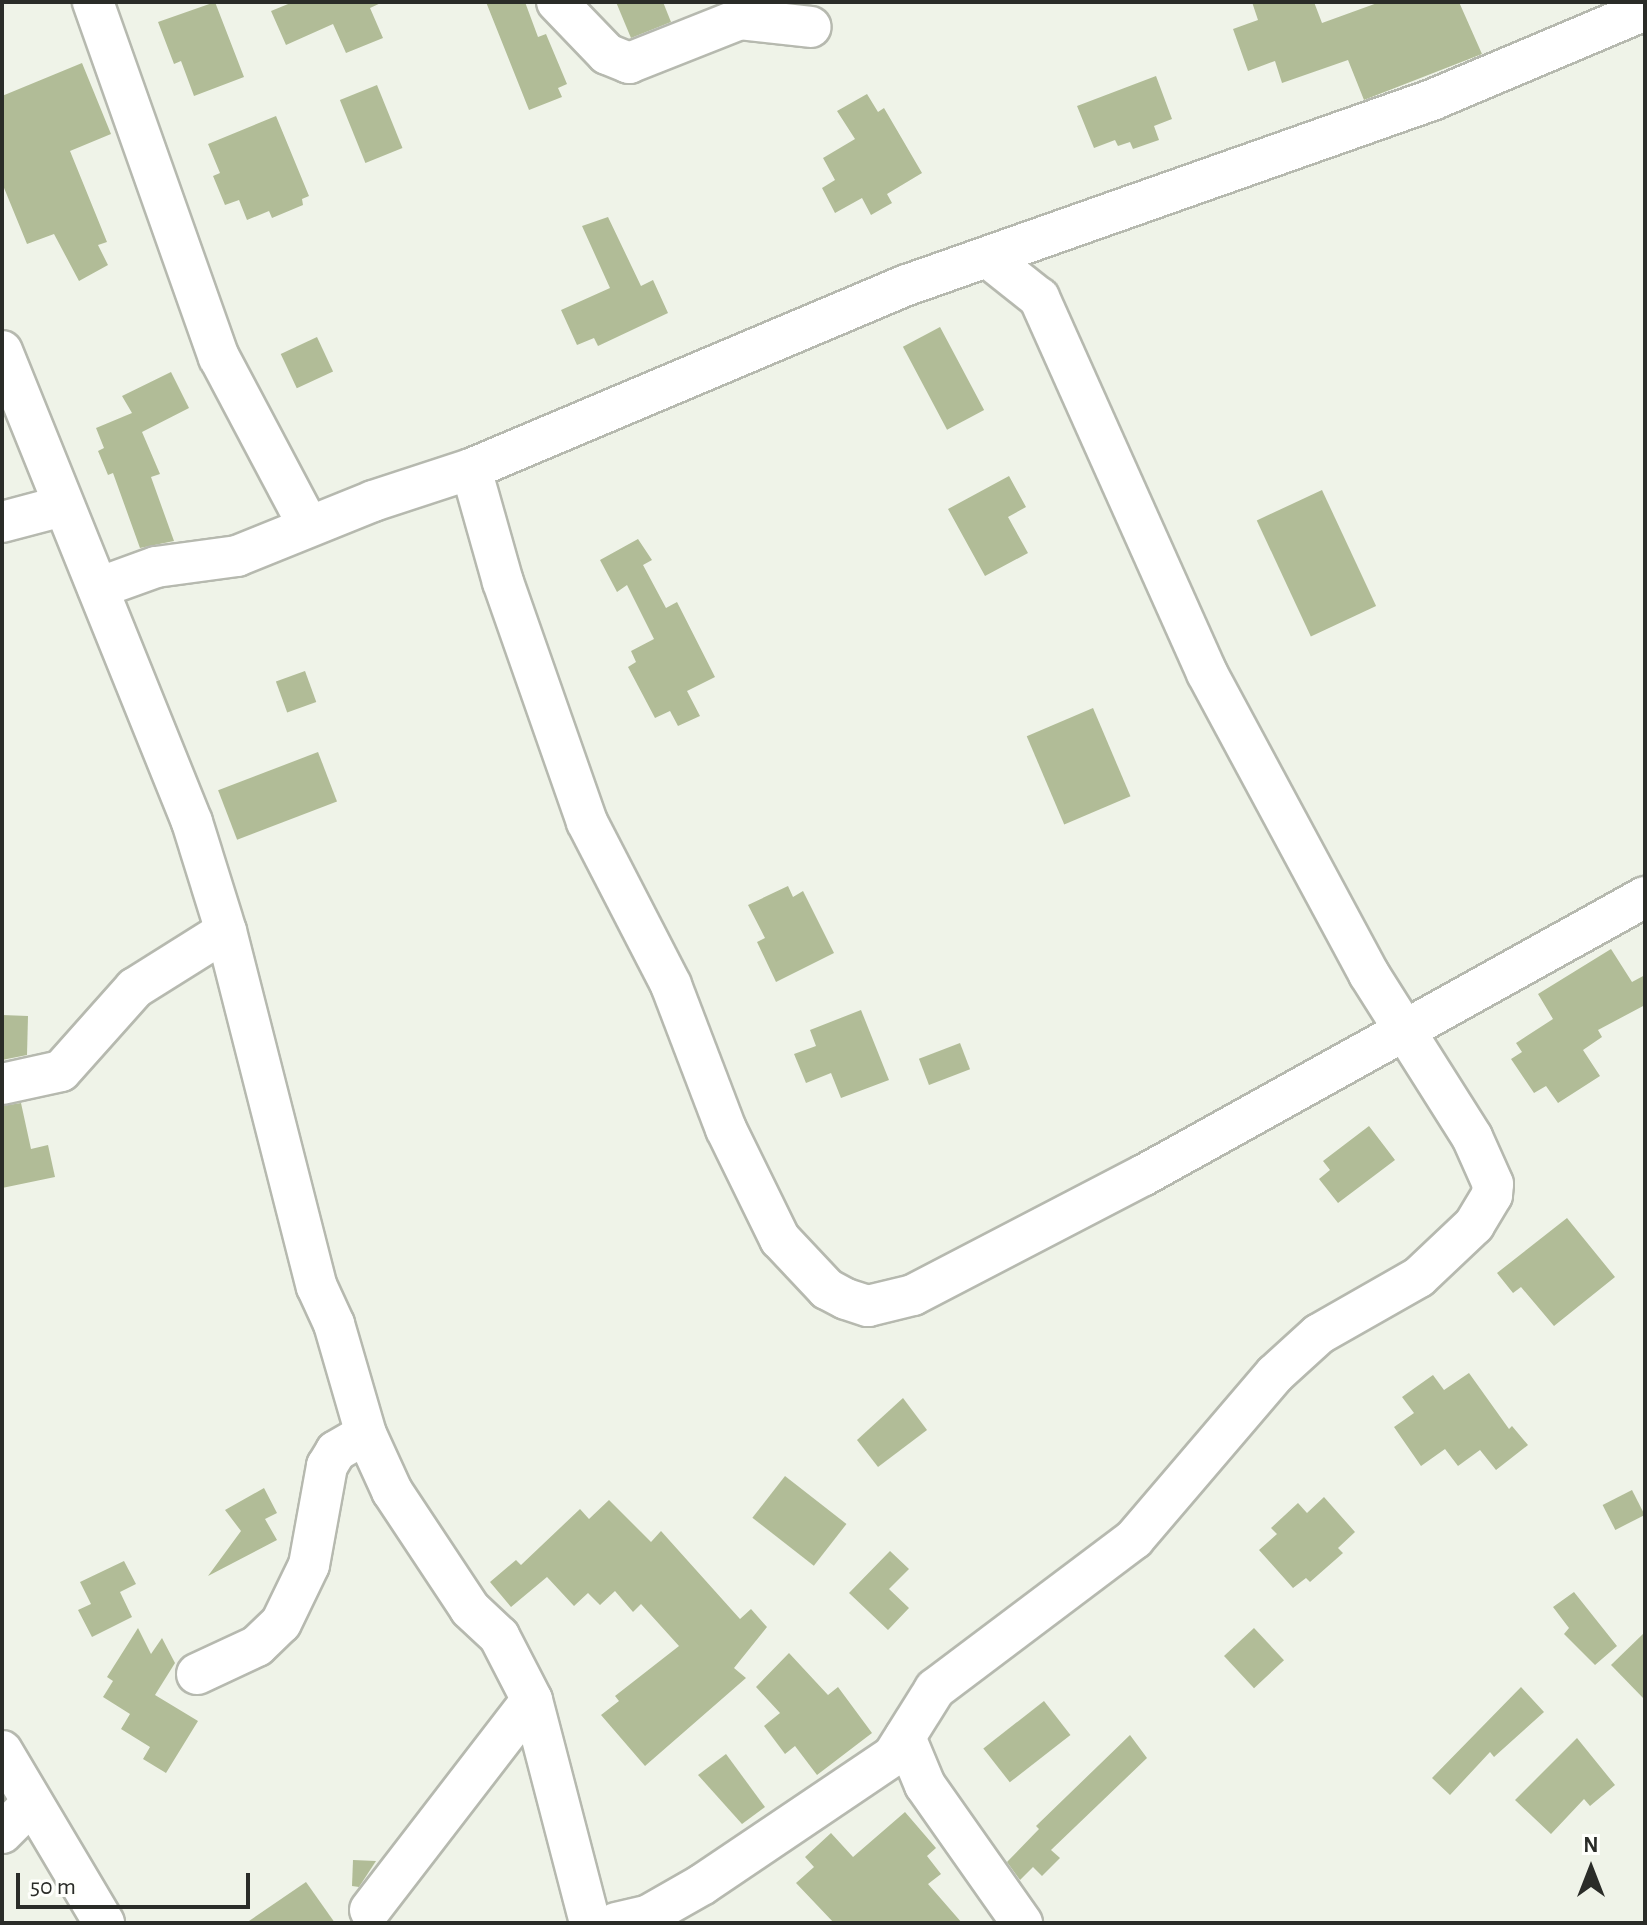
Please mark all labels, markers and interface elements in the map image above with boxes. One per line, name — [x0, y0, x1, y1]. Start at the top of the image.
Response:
north arrow — [1551, 1829, 1631, 1909]
text: N — [1583, 1834, 1599, 1856]
scale bar — [20, 1857, 254, 1907]
text: 50 m — [30, 1875, 76, 1899]

